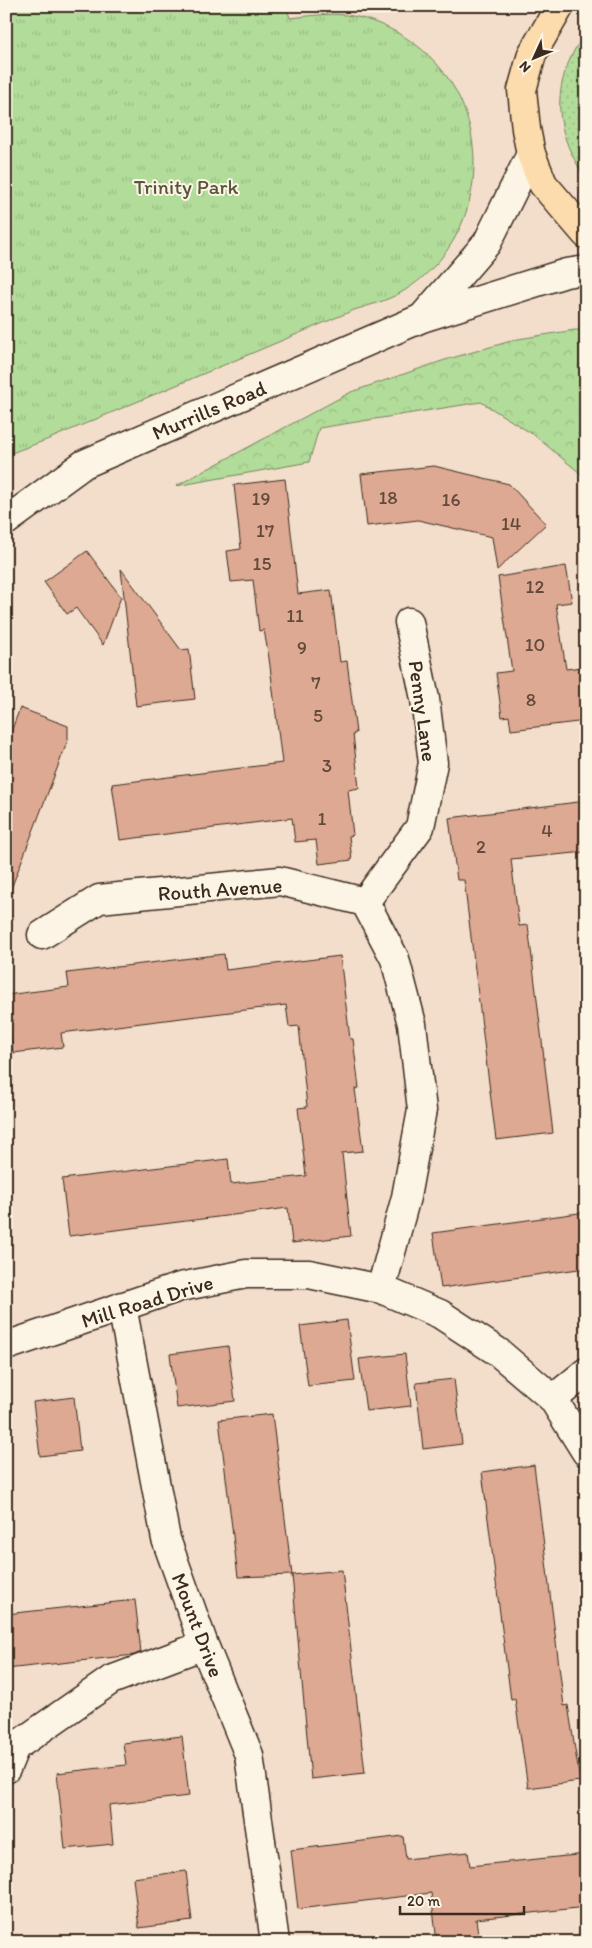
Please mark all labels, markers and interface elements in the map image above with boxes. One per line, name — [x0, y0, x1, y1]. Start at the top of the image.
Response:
north arrow — [510, 32, 560, 82]
text: N — [516, 57, 534, 76]
park label: Trinity Park — [134, 174, 238, 199]
street label: Murrills Road — [148, 375, 270, 445]
house number: 18 — [378, 486, 398, 509]
house number: 19 — [252, 487, 270, 510]
house number: 16 — [442, 488, 460, 511]
house number: 14 — [501, 512, 521, 535]
house number: 17 — [256, 519, 274, 542]
house number: 15 — [253, 552, 271, 575]
house number: 12 — [526, 575, 544, 598]
house number: 11 — [286, 604, 304, 627]
house number: 10 — [525, 633, 545, 656]
house number: 9 — [297, 636, 307, 659]
street label: Penny Lane — [404, 659, 442, 763]
house number: 7 — [311, 671, 321, 694]
house number: 8 — [526, 688, 536, 711]
house number: 5 — [313, 704, 323, 727]
house number: 3 — [322, 754, 332, 777]
house number: 1 — [318, 807, 327, 830]
house number: 4 — [541, 819, 553, 842]
house number: 2 — [476, 835, 486, 858]
street label: Routh Avenue — [157, 872, 283, 906]
street label: Mill Road Drive — [78, 1269, 216, 1333]
street label: Mount Drive — [167, 1569, 229, 1681]
scale bar — [400, 1883, 523, 1915]
text: 20 m — [407, 1892, 441, 1910]

